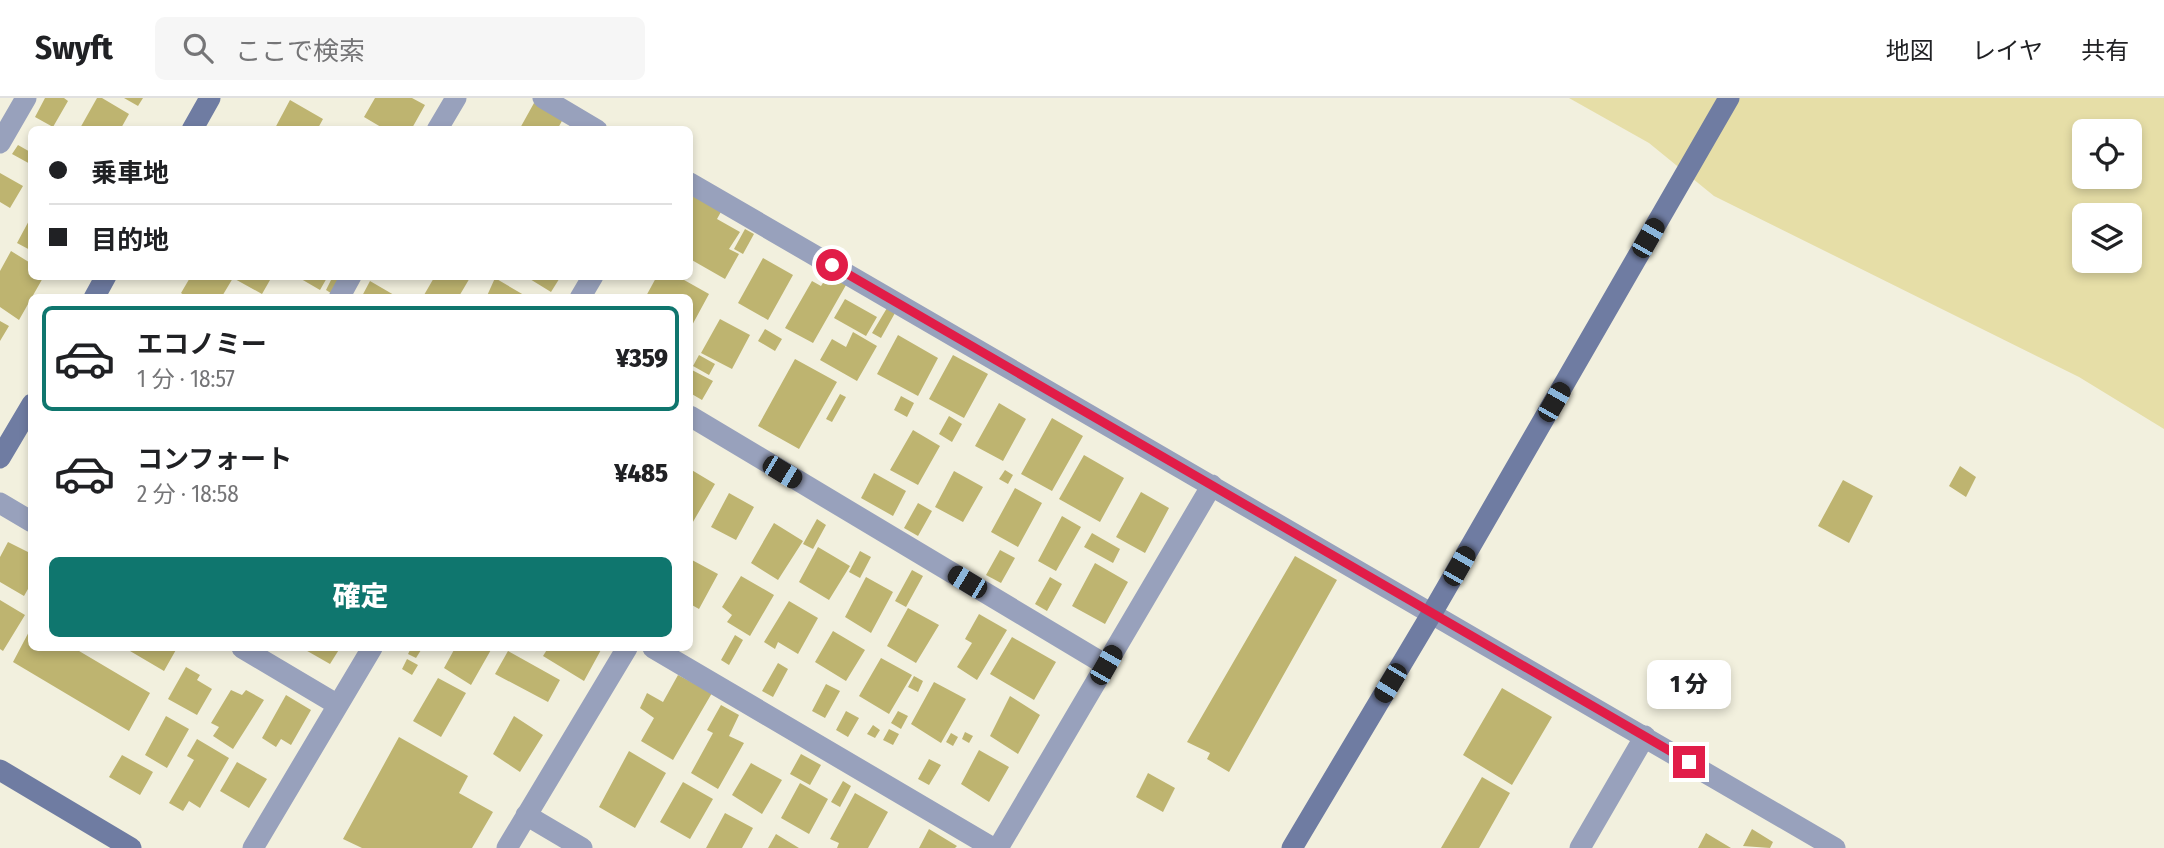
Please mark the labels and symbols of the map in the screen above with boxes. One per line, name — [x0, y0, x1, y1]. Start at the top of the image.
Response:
car — [1629, 215, 1668, 261]
route start — [816, 249, 848, 281]
car — [1535, 379, 1574, 425]
car — [759, 452, 806, 492]
car — [1440, 543, 1479, 589]
car — [944, 562, 991, 602]
car — [1087, 642, 1126, 688]
car — [1371, 660, 1410, 706]
callout: 1 分 — [1647, 660, 1731, 710]
route end — [1673, 746, 1705, 778]

